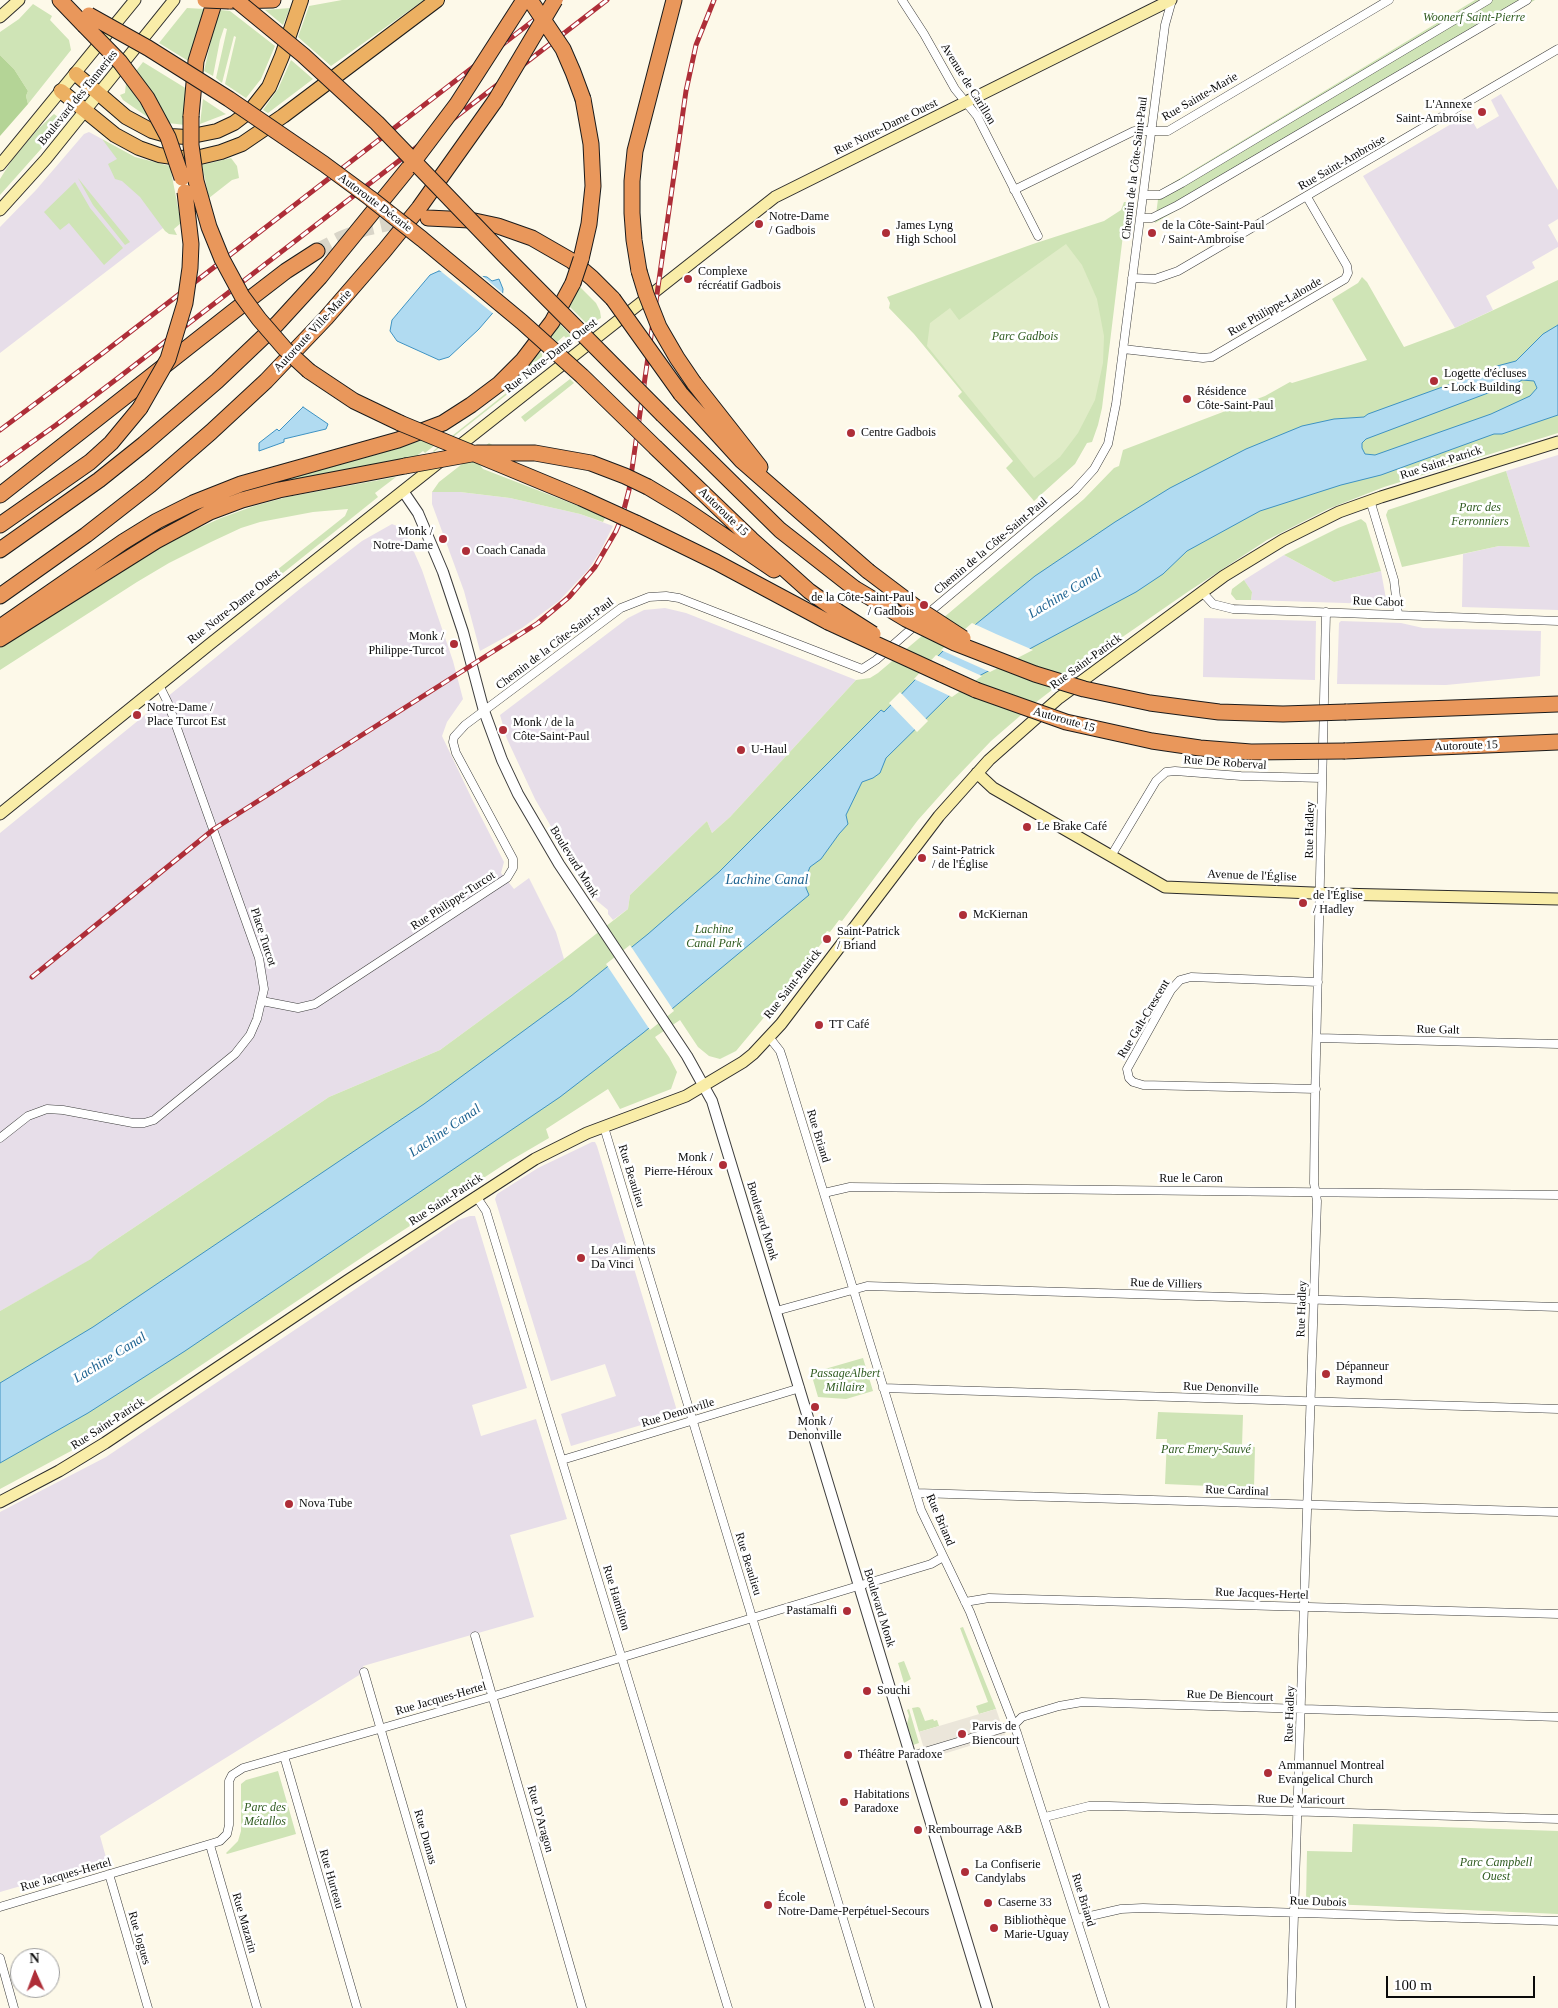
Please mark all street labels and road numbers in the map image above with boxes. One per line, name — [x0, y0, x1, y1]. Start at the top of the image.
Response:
street label: Avenue de Carillon — [937, 41, 999, 127]
street label: Boulevard des Tanneries — [35, 47, 121, 149]
street label: Rue Sainte-Marie — [1160, 70, 1240, 124]
street label: Rue Notre-Dame Ouest — [832, 96, 940, 158]
street label: Chemin de la Côte-Saint-Paul — [1119, 96, 1151, 240]
street label: Rue Saint-Ambroise — [1296, 132, 1388, 194]
street label: Autoroute Décarie — [335, 170, 415, 236]
street label: Rue Philippe-Lalonde — [1226, 274, 1324, 340]
street label: Autoroute Ville-Marie — [271, 287, 355, 375]
street label: Rue Notre-Dame Ouest — [502, 315, 600, 397]
street label: Rue Saint-Patrick — [1398, 443, 1484, 483]
street label: Autoroute 15 — [695, 485, 751, 539]
street label: Chemin de la Côte-Saint-Paul — [931, 494, 1051, 598]
street label: Rue Notre-Dame Ouest — [185, 566, 283, 648]
street label: Rue Cabot — [1352, 594, 1404, 610]
street label: Chemin de la Côte-Saint-Paul — [493, 595, 617, 693]
street label: Rue Saint-Patrick — [1047, 631, 1125, 693]
street label: Autoroute 15 — [1031, 704, 1097, 736]
street label: Autoroute 15 — [1434, 738, 1498, 754]
street label: Rue De Roberval — [1183, 753, 1267, 773]
street label: Rue Hadley — [1302, 801, 1318, 859]
street label: Boulevard Monk — [546, 824, 602, 900]
street label: Avenue de l'Église — [1207, 867, 1297, 885]
street label: Rue Philippe-Turcot — [408, 868, 498, 934]
street label: Place Turcot — [247, 906, 279, 968]
street label: Rue Saint-Patrick — [761, 946, 825, 1022]
street label: Rue Galt-Crescent — [1115, 977, 1173, 1061]
street label: Rue Galt — [1416, 1022, 1460, 1038]
street label: Rue Briand — [803, 1108, 833, 1164]
street label: Rue Beaulieu — [615, 1143, 647, 1209]
street label: Rue Saint-Patrick — [406, 1171, 486, 1229]
street label: Rue le Caron — [1159, 1172, 1223, 1186]
street label: Boulevard Monk — [743, 1180, 781, 1262]
street label: Rue de Villiers — [1130, 1276, 1202, 1292]
street label: Rue Hadley — [1294, 1280, 1310, 1338]
street label: Rue Denonville — [1183, 1379, 1259, 1397]
street label: Rue Saint-Patrick — [68, 1395, 148, 1453]
street label: Rue Denonville — [640, 1395, 716, 1431]
street label: Rue Cardinal — [1205, 1483, 1269, 1499]
street label: Rue Briand — [923, 1492, 957, 1548]
street label: Rue Beaulieu — [732, 1531, 764, 1597]
street label: Rue Hamilton — [599, 1564, 633, 1632]
street label: Boulevard Monk — [860, 1567, 898, 1649]
street label: Rue Jacques-Hertel — [1215, 1585, 1309, 1603]
street label: Rue Jacques-Hertel — [394, 1679, 488, 1719]
street label: Rue Hadley — [1282, 1685, 1298, 1743]
street label: Rue De Biencourt — [1186, 1687, 1274, 1705]
street label: Rue D'Aragon — [524, 1784, 556, 1854]
street label: Rue De Maricourt — [1257, 1792, 1345, 1808]
street label: Rue Dumas — [410, 1808, 440, 1866]
street label: Rue Hurteau — [316, 1848, 346, 1910]
street label: Rue Jacques-Hertel — [19, 1855, 113, 1895]
street label: Rue Briand — [1068, 1872, 1098, 1928]
street label: Rue Mazarin — [228, 1891, 260, 1955]
street label: Rue Dubois — [1289, 1894, 1347, 1910]
street label: Rue Jogues — [124, 1910, 154, 1966]

